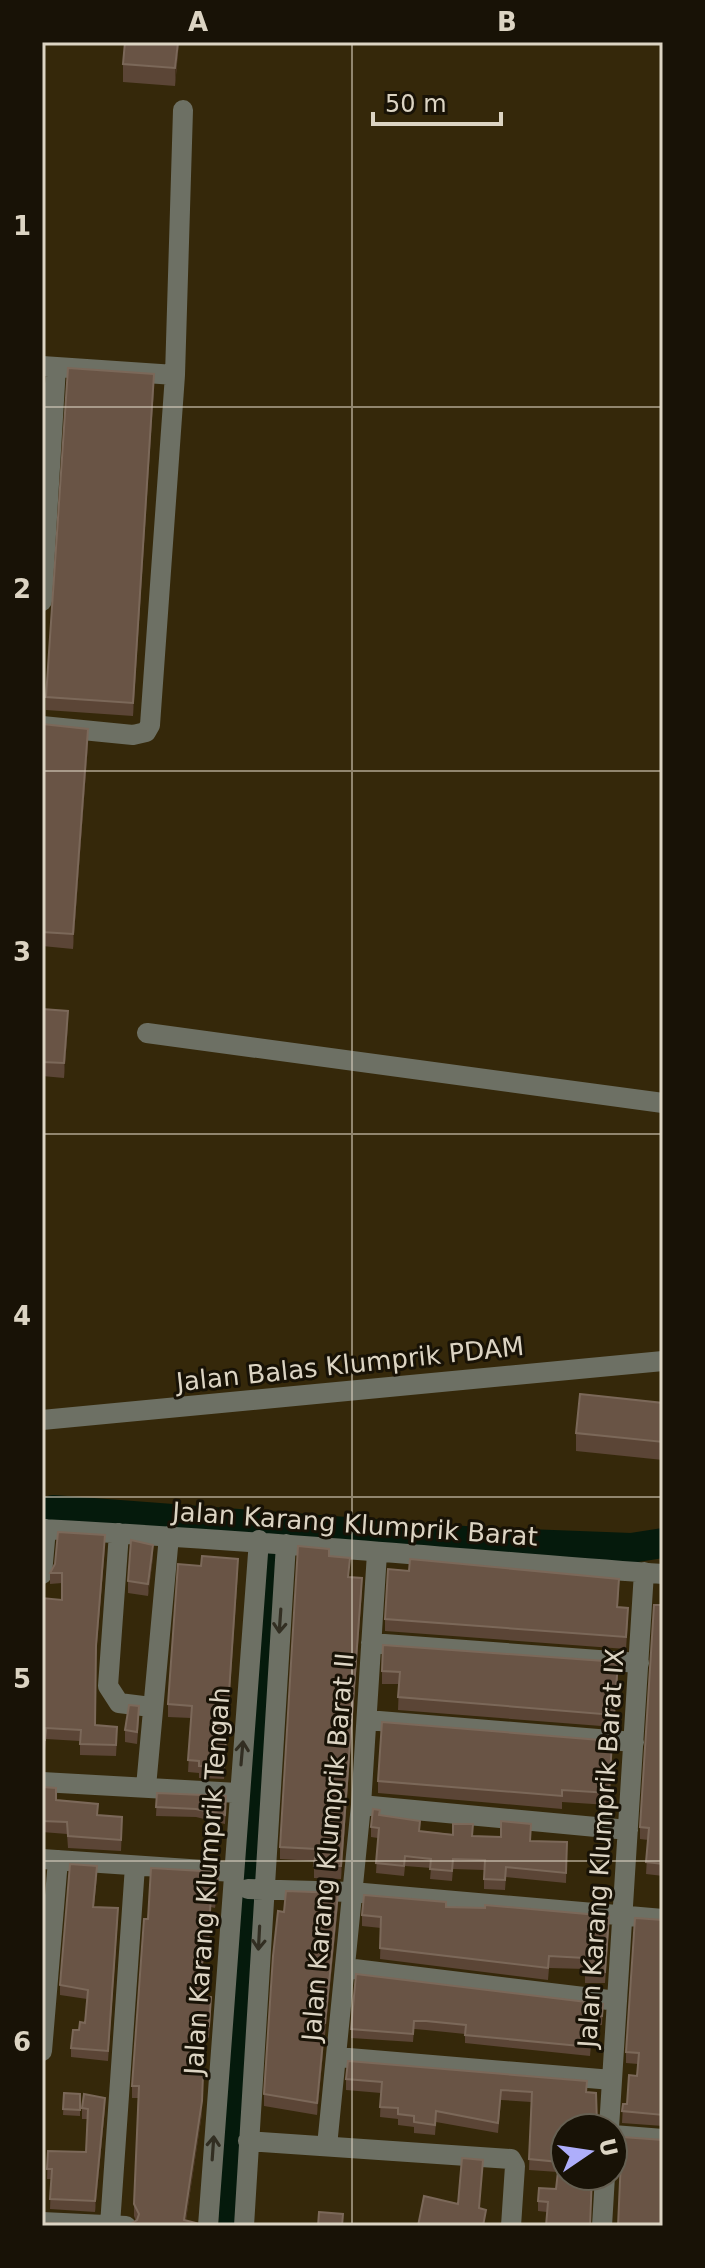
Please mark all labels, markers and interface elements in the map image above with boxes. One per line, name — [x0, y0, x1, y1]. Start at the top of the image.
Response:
text: A — [188, 7, 208, 37]
text: B — [497, 7, 517, 37]
scale bar — [373, 76, 501, 126]
text: 50 m — [385, 90, 447, 118]
text: 1 — [13, 211, 31, 241]
text: 2 — [13, 574, 31, 604]
text: 3 — [13, 937, 31, 967]
text: 4 — [13, 1301, 31, 1331]
street label: Jalan Balas Klumprik PDAM — [173, 1331, 525, 1397]
street label: Jalan Karang Klumprik Barat — [169, 1496, 539, 1552]
one-way arrow — [272, 1607, 287, 1634]
street label: Jalan Karang Klumprik Barat IX — [572, 1647, 630, 2051]
street label: Jalan Karang Klumprik Barat II — [296, 1651, 360, 2045]
text: 5 — [13, 1664, 31, 1694]
street label: Jalan Karang Klumprik Tengah — [178, 1686, 236, 2078]
one-way arrow — [235, 1740, 250, 1767]
one-way arrow — [251, 1924, 266, 1951]
text: 6 — [13, 2027, 31, 2057]
north arrow — [549, 2112, 629, 2192]
one-way arrow — [206, 2135, 221, 2162]
text: U — [594, 2136, 622, 2159]

